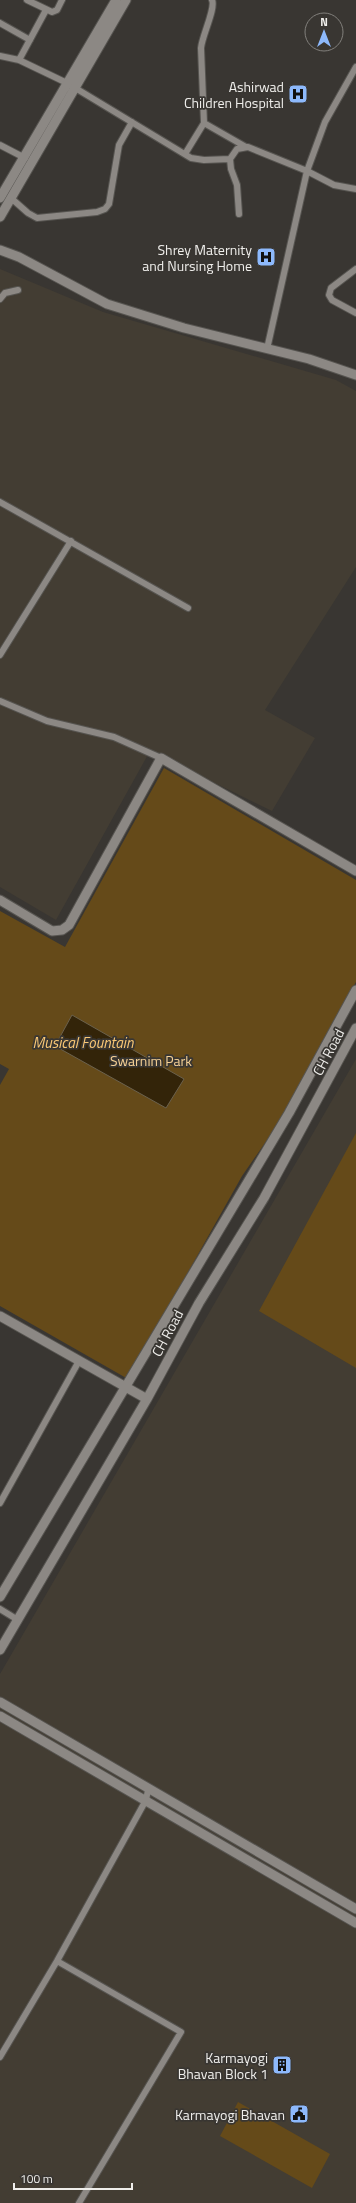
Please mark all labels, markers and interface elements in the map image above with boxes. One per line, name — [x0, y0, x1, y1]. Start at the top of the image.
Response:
north arrow — [304, 12, 344, 52]
text: N — [320, 14, 328, 30]
place label: Ashirwad Children Hospital — [184, 76, 284, 113]
hospital icon: Ashirwad Children Hospital — [287, 83, 309, 105]
place label: Shrey Maternity and Nursing Home — [142, 239, 252, 276]
hospital icon: Shrey Maternity and Nursing Home — [255, 246, 277, 268]
street label: CH Road — [307, 1025, 349, 1079]
water label: Musical Fountain — [33, 1031, 134, 1054]
park label: Swarnim Park — [110, 1050, 192, 1071]
street label: CH Road — [146, 1306, 188, 1360]
place label: Karmayogi Bhavan Block 1 — [178, 2047, 268, 2084]
building icon: Karmayogi Bhavan Block 1 — [271, 2054, 293, 2076]
public building icon: Karmayogi Bhavan — [288, 2103, 310, 2125]
place label: Karmayogi Bhavan — [175, 2104, 285, 2125]
scale bar — [14, 2165, 132, 2191]
text: 100 m — [20, 2169, 53, 2188]

